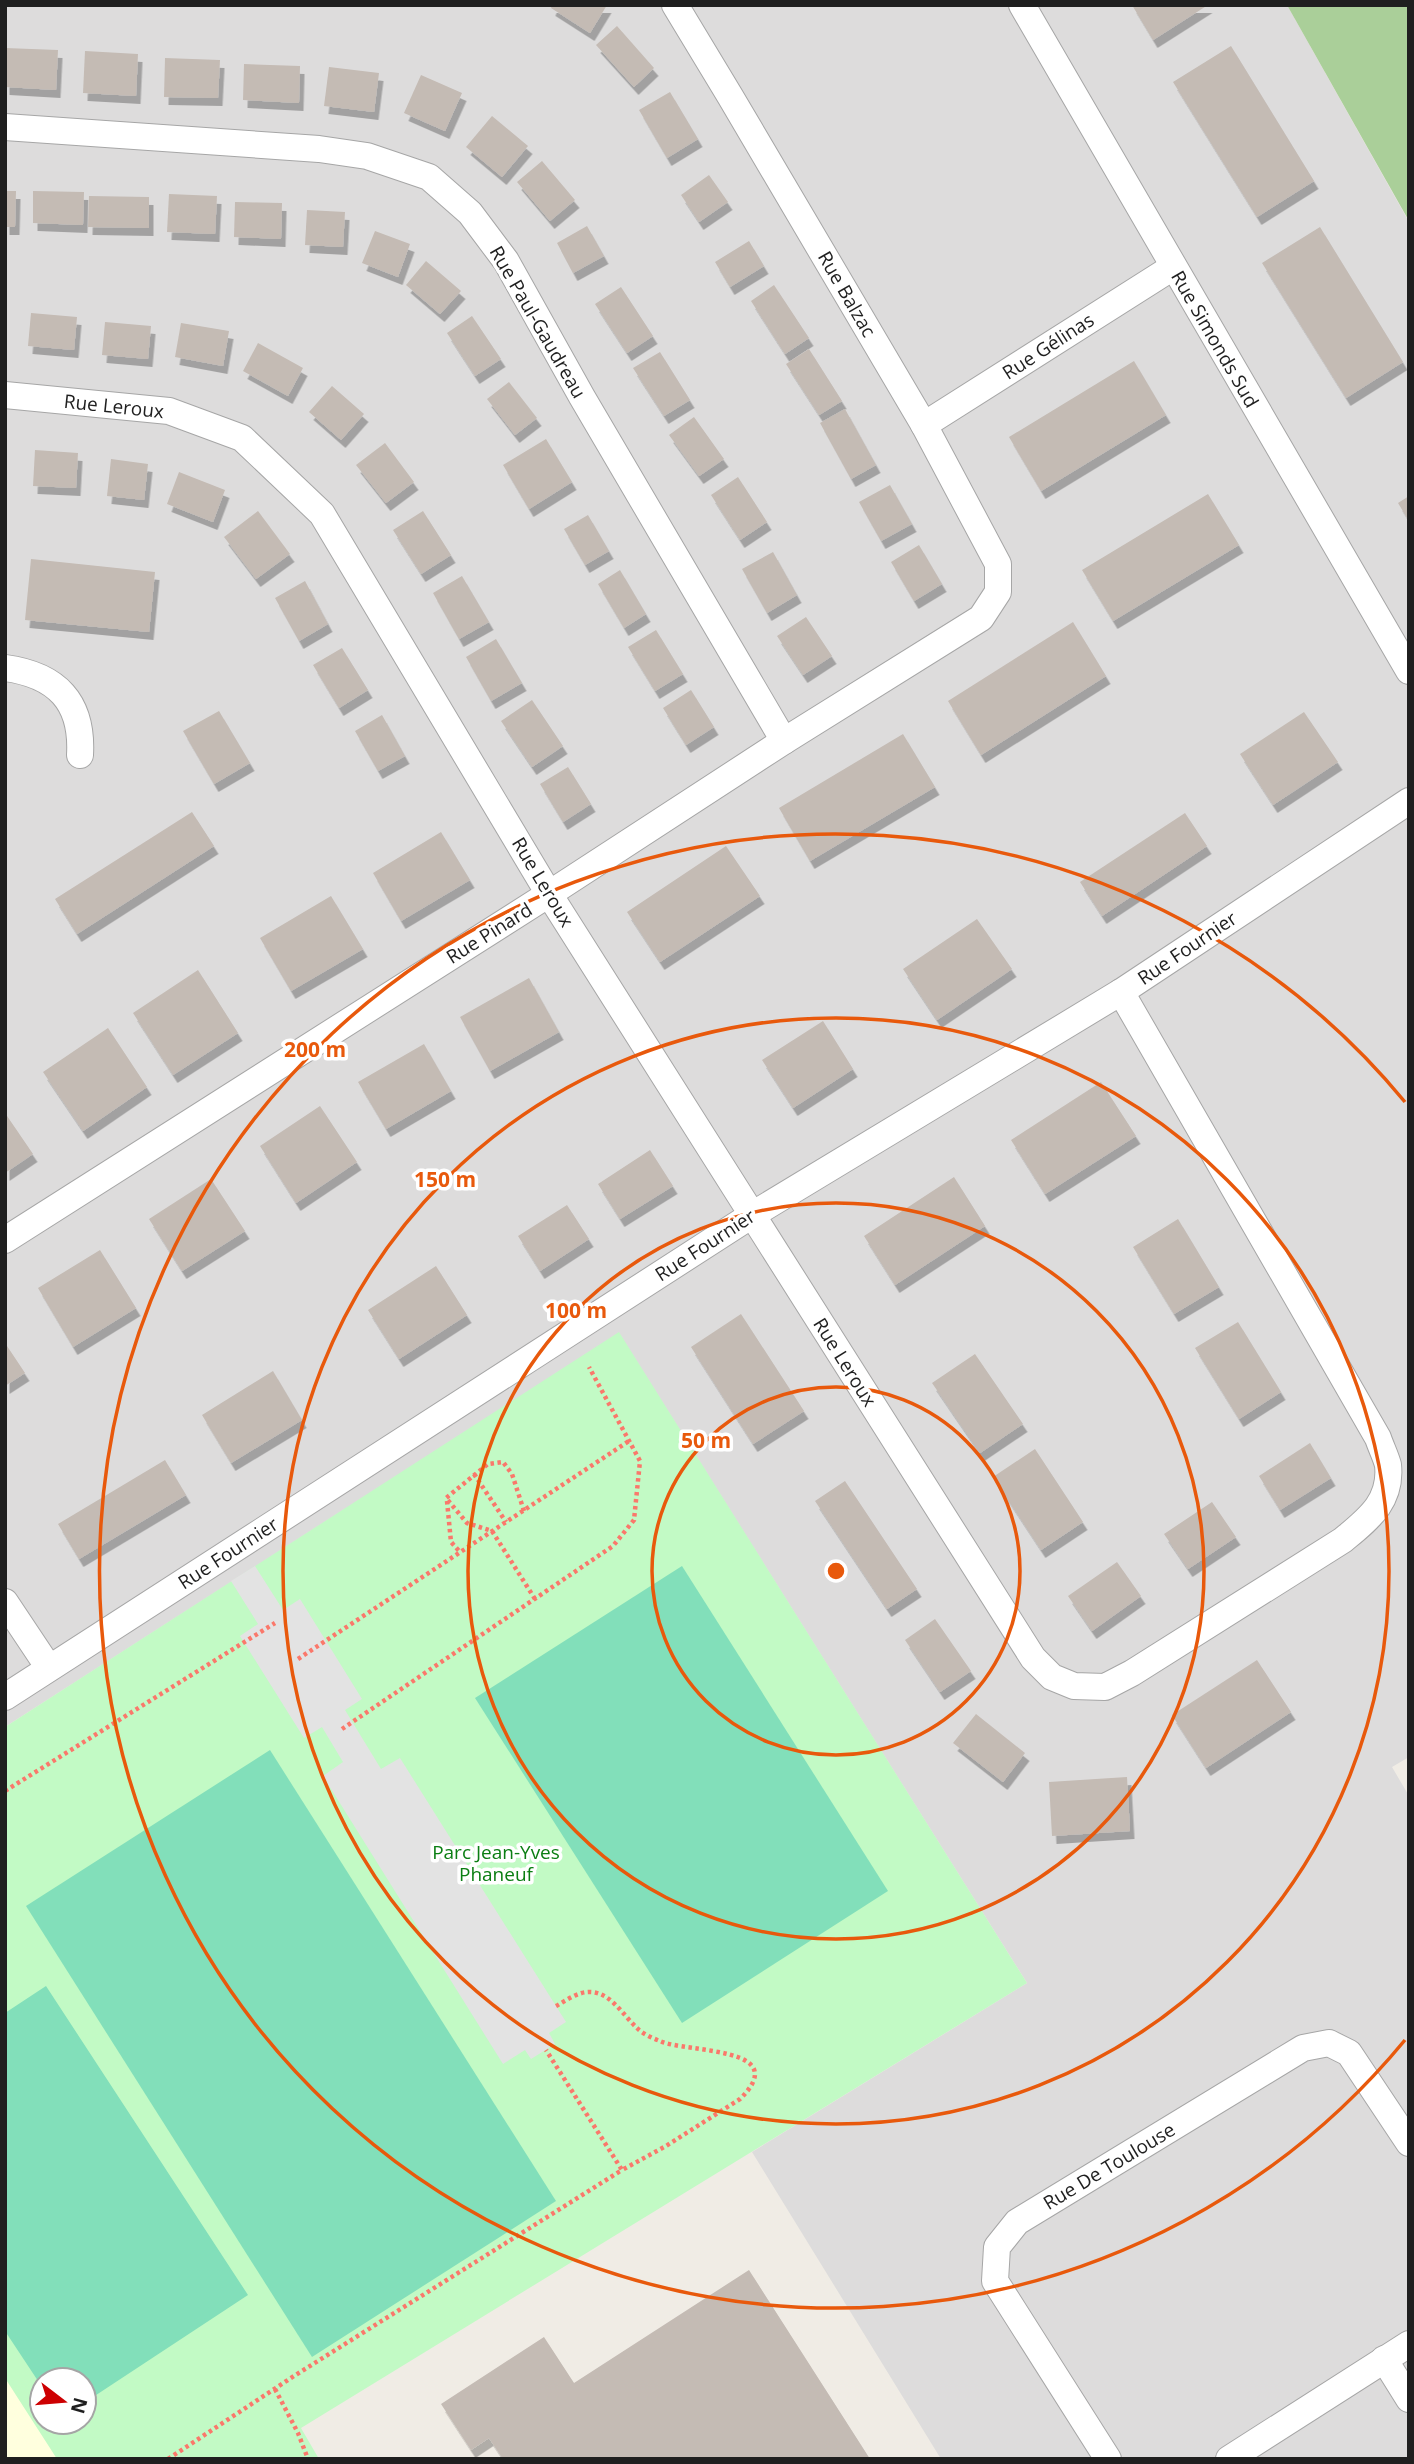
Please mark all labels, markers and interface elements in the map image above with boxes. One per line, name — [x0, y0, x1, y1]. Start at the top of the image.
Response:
street label: Rue Paul-Gaudreau — [484, 241, 592, 403]
street label: Rue Balzac — [812, 246, 882, 342]
street label: Rue Simonds Sud — [1165, 266, 1265, 412]
street label: Rue Gélinas — [997, 307, 1099, 385]
street label: Rue Leroux — [63, 388, 165, 424]
street label: Rue Leroux — [506, 832, 580, 932]
street label: Rue Pinard — [441, 896, 537, 970]
street label: Rue Fournier — [1132, 905, 1242, 991]
text: 200 m — [284, 1035, 346, 1063]
text: 150 m — [414, 1165, 476, 1193]
street label: Rue Fournier — [650, 1203, 760, 1287]
text: 100 m — [545, 1296, 607, 1324]
street label: Rue Leroux — [807, 1313, 883, 1411]
text: 50 m — [681, 1426, 731, 1454]
street label: Rue Fournier — [173, 1511, 283, 1595]
centre of rings — [824, 1559, 848, 1583]
park label: Parc Jean-Yves Phaneuf — [432, 1839, 560, 1887]
street label: Rue De Toulouse — [1038, 2116, 1180, 2216]
north arrow — [28, 2366, 98, 2436]
text: N — [65, 2395, 94, 2417]

